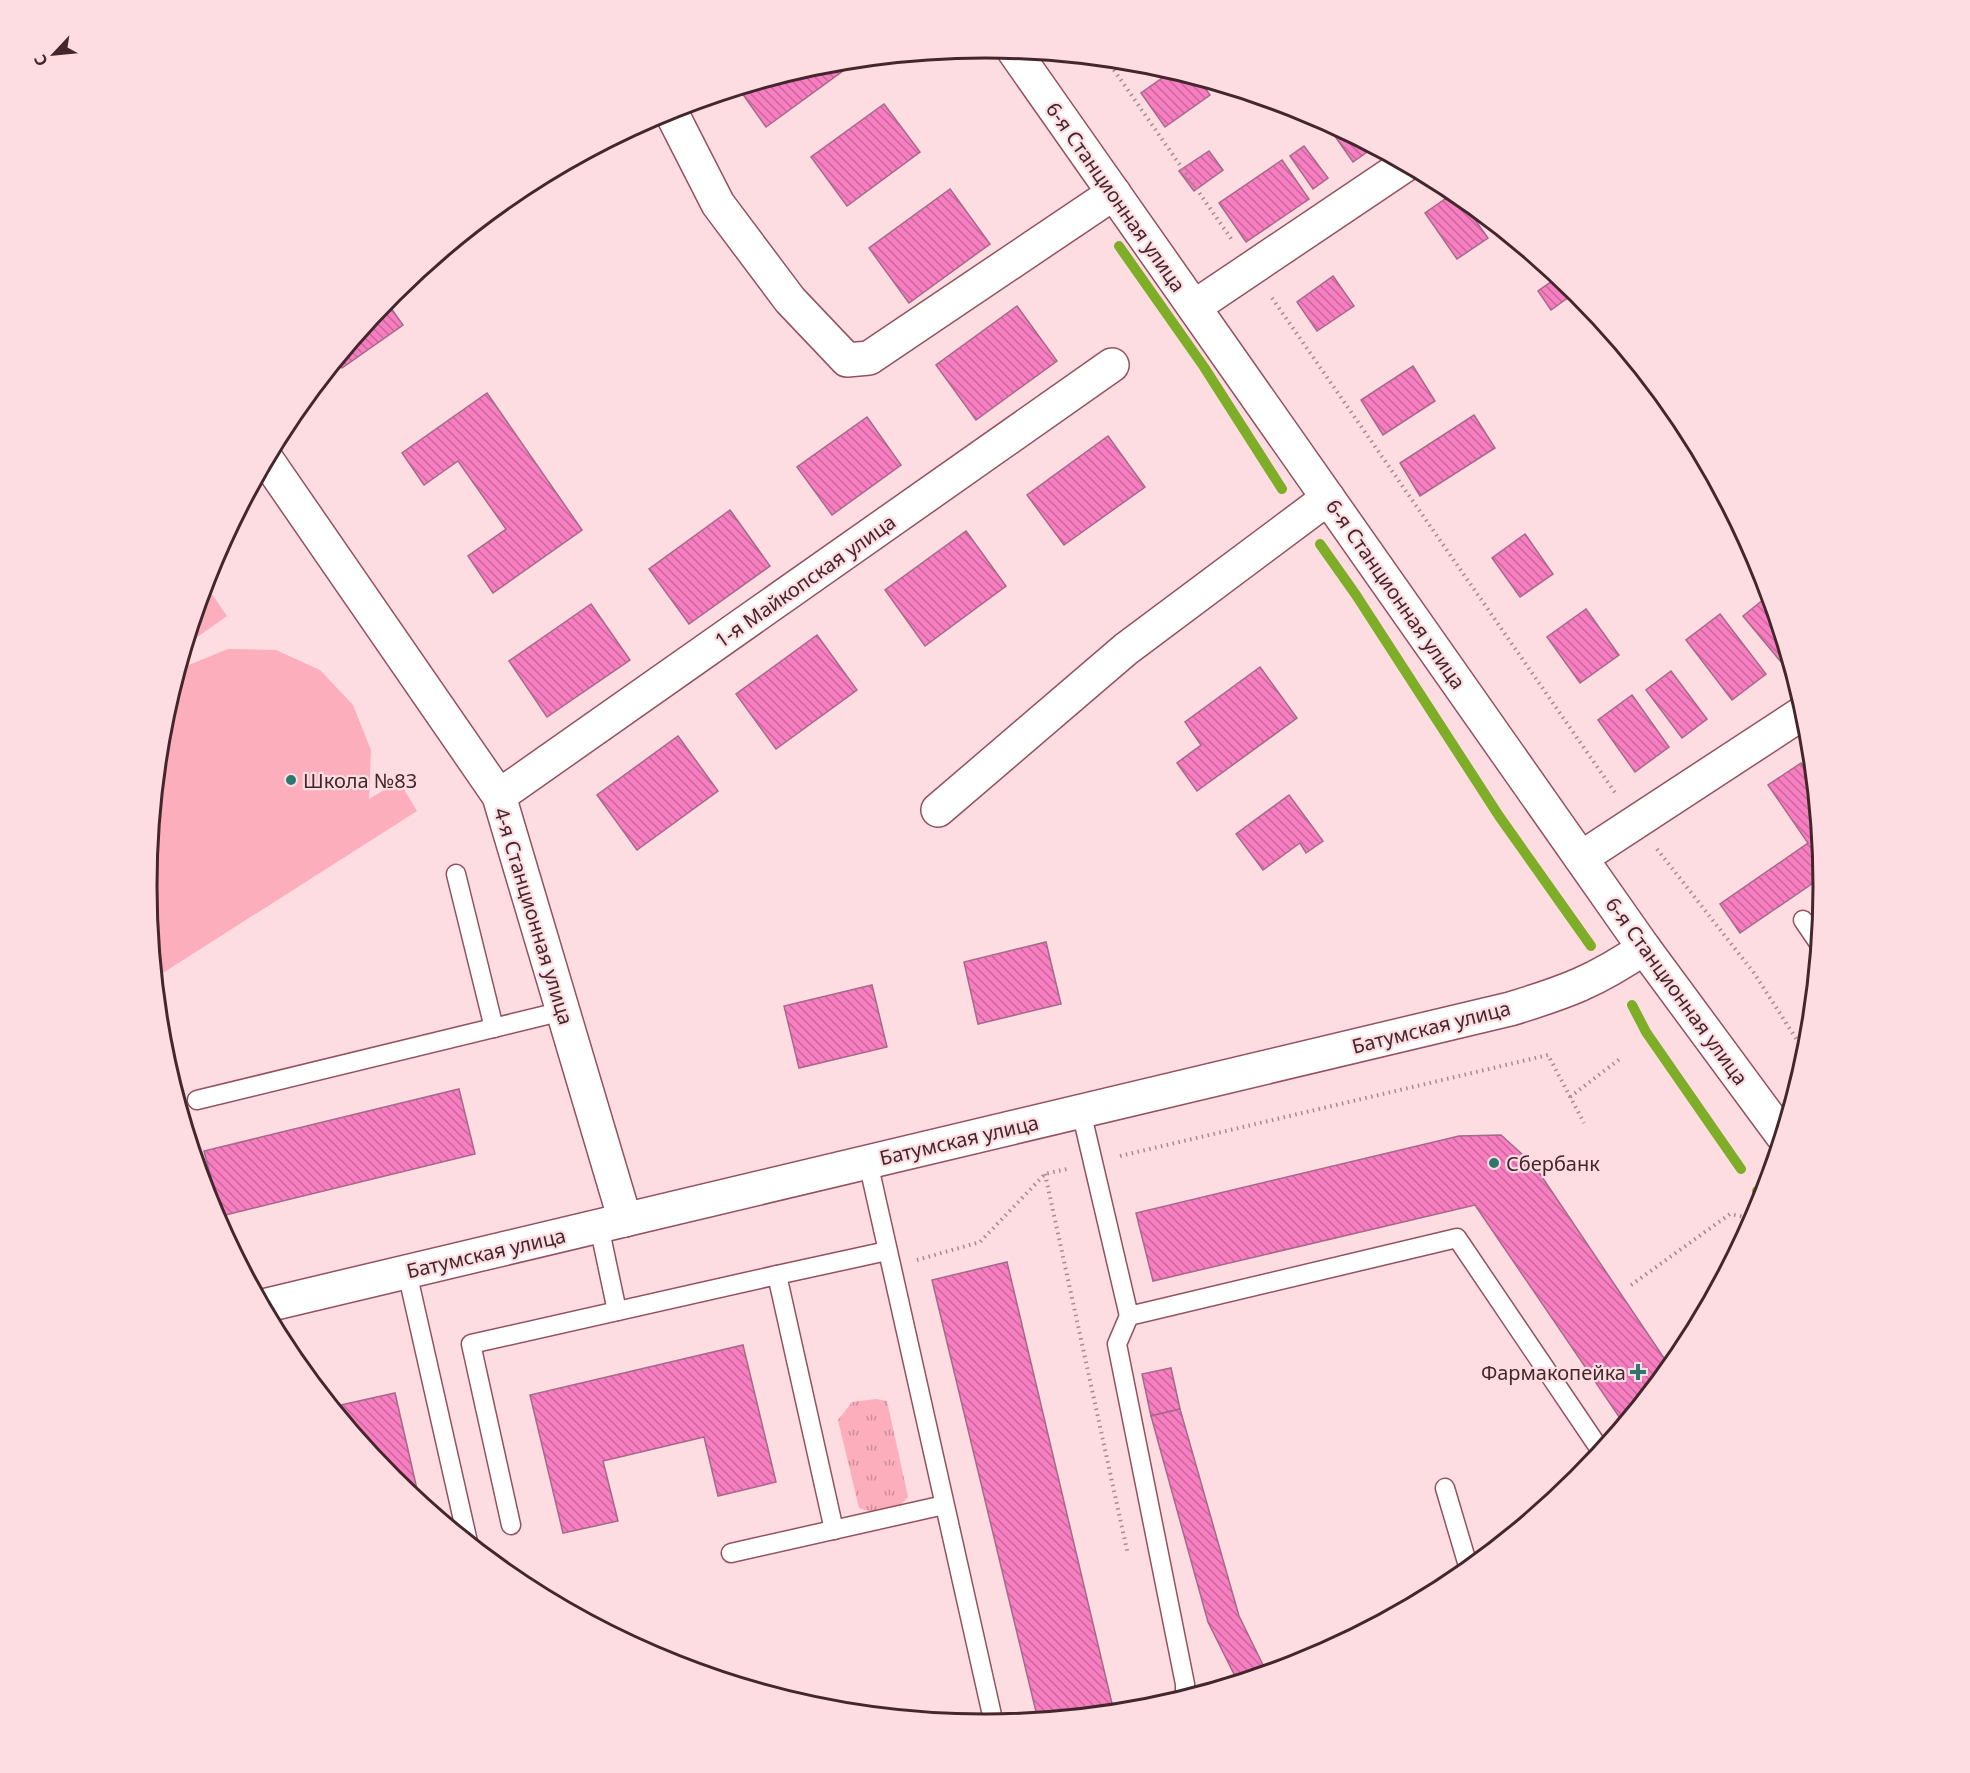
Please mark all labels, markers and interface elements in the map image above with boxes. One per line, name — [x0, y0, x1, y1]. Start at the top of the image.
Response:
north arrow — [24, 24, 84, 84]
text: С — [28, 51, 53, 70]
street label: 6-я Станционная улица — [1040, 97, 1192, 297]
street label: 6-я Станционная улица — [1320, 494, 1472, 694]
street label: 1-я Майкопская улица — [709, 508, 901, 654]
place label: Школа №83 — [303, 767, 417, 794]
marker: Школа №83 — [284, 773, 298, 787]
street label: 4-я Станционная улица — [488, 804, 580, 1028]
street label: 6-я Станционная улица — [1600, 892, 1754, 1090]
street label: Батумская улица — [1349, 994, 1513, 1060]
street label: Батумская улица — [877, 1109, 1041, 1171]
place label: Сбербанк — [1506, 1150, 1600, 1177]
marker: Сбербанк — [1487, 1156, 1501, 1170]
street label: Батумская улица — [404, 1222, 568, 1284]
place label: Фармакопейка — [1481, 1359, 1626, 1386]
marker: Фармакопейка — [1631, 1365, 1645, 1379]

